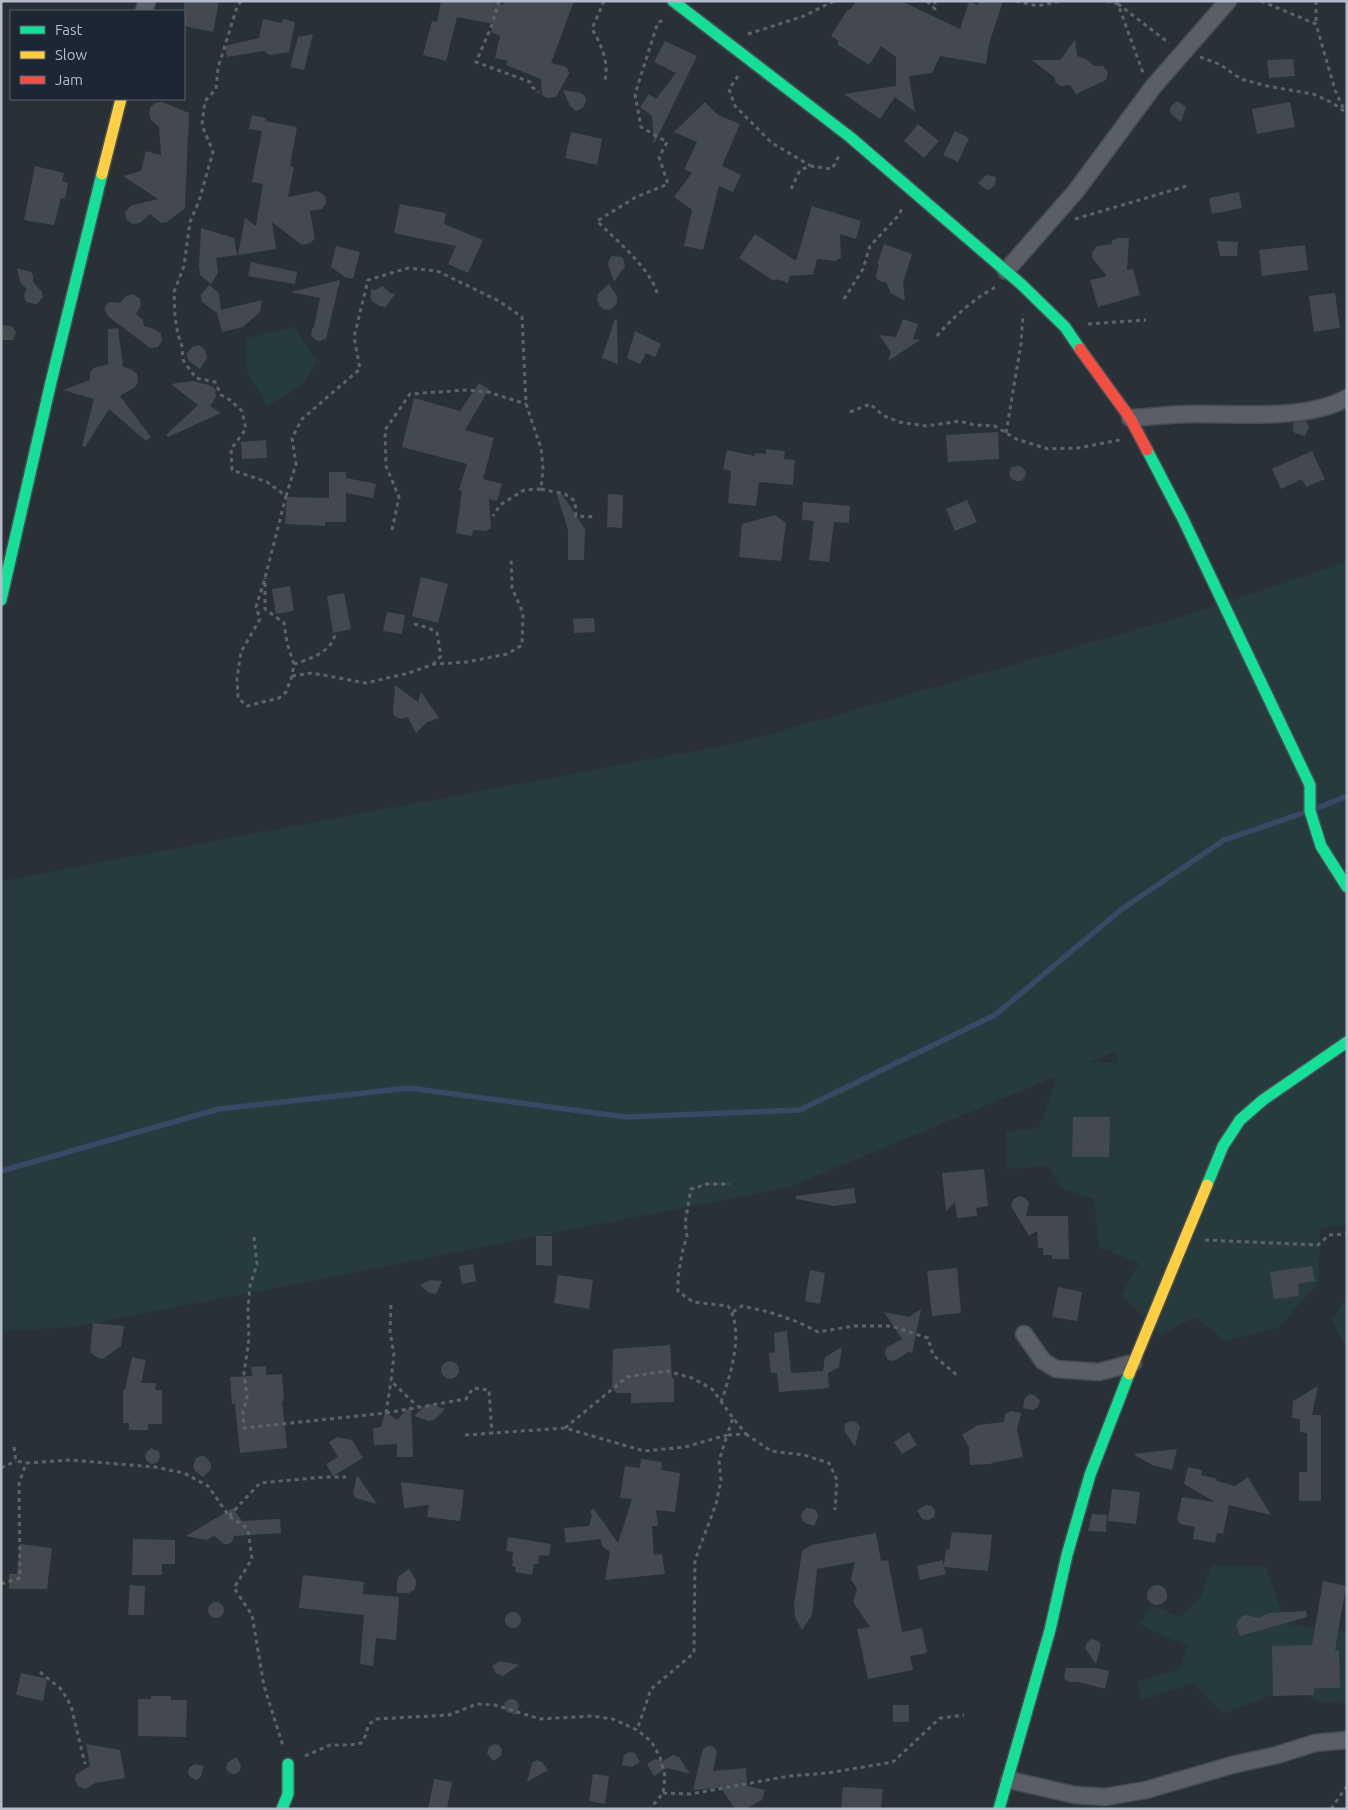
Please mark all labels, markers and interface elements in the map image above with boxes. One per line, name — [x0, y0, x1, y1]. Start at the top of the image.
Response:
legend — [10, 10, 185, 100]
text: Fast — [55, 21, 83, 38]
text: Slow — [55, 46, 88, 63]
text: Jam — [55, 71, 83, 88]

